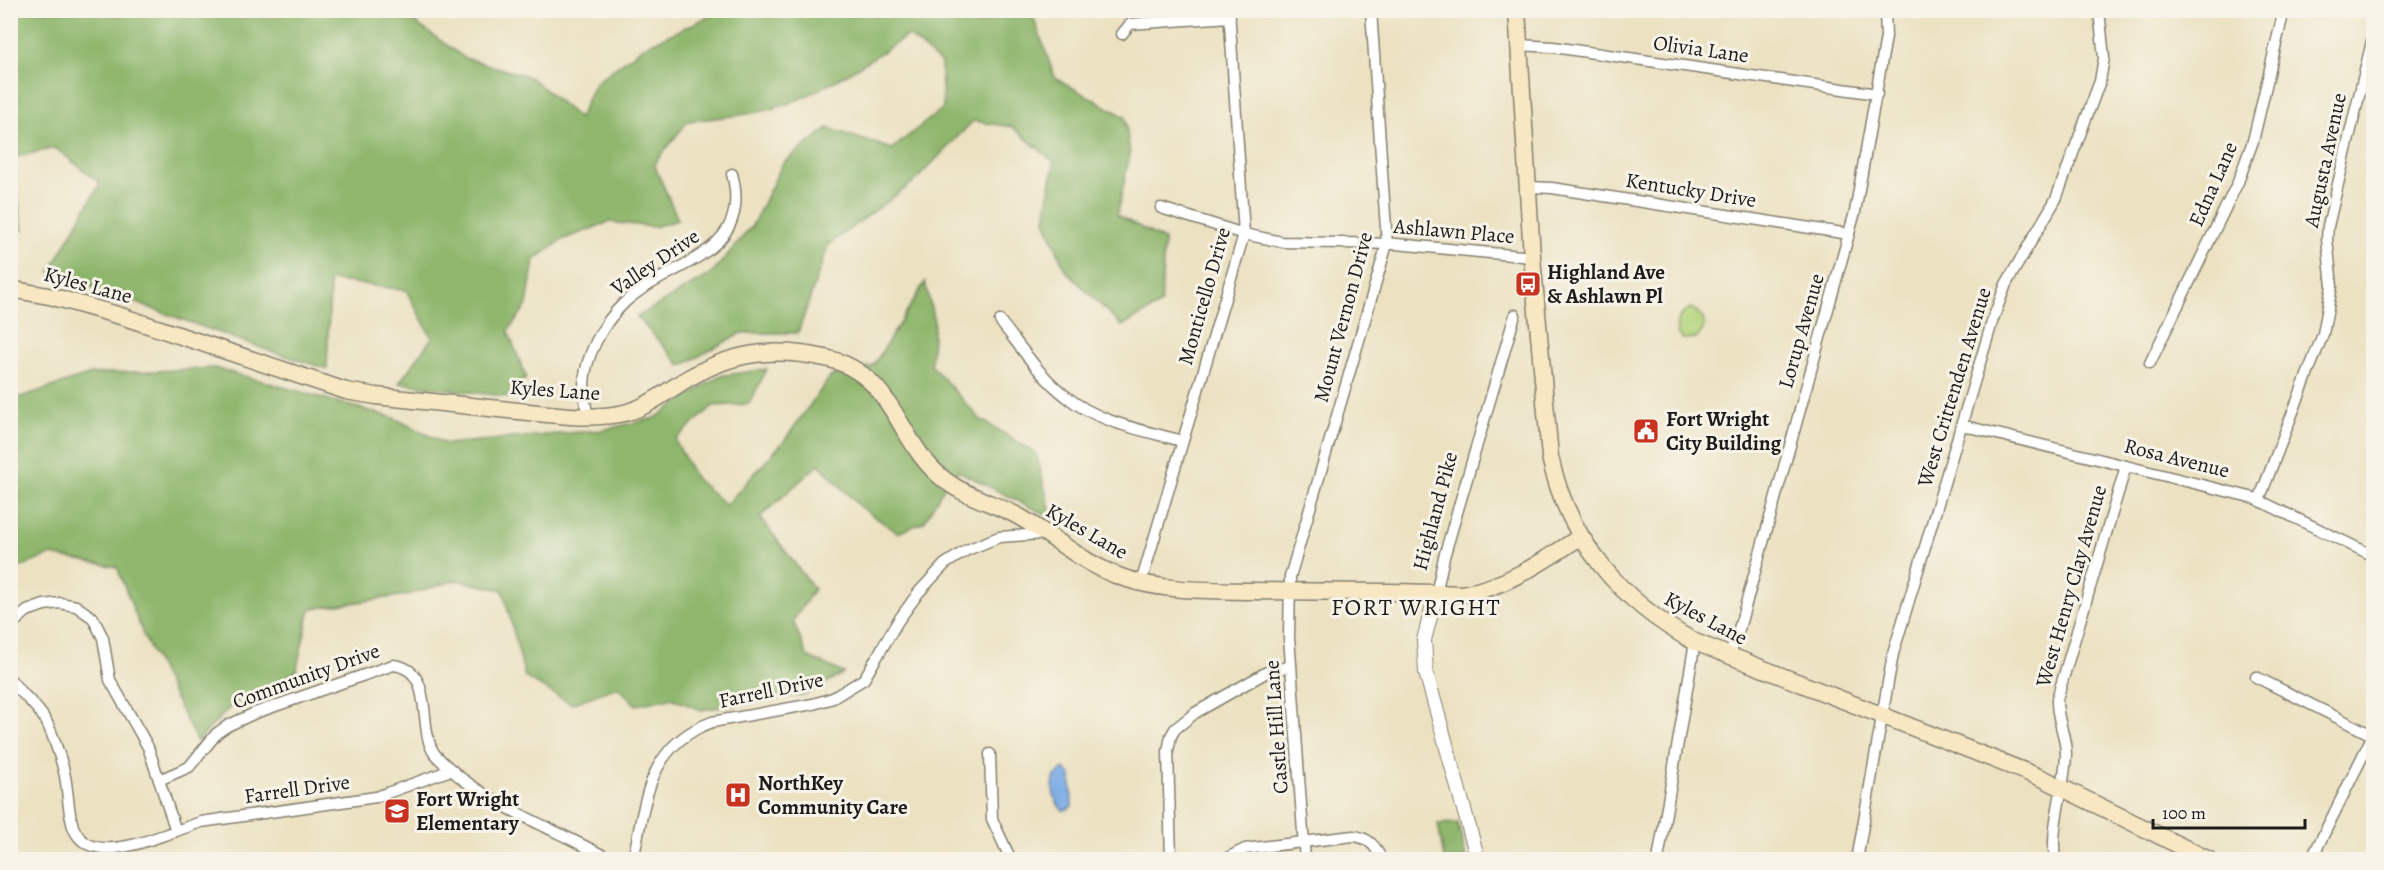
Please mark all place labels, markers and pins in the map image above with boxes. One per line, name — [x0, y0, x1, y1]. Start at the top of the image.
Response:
place label: Highland Ave & Ashlawn Pl — [1547, 258, 1665, 310]
bus stop icon: Highland Ave & Ashlawn Pl — [1513, 269, 1543, 299]
place label: Fort Wright City Building — [1666, 405, 1782, 457]
public building icon: Fort Wright City Building — [1631, 416, 1661, 446]
place label: NorthKey Community Care — [758, 769, 908, 821]
hospital icon: NorthKey Community Care — [723, 780, 753, 810]
place label: Fort Wright Elementary — [416, 785, 520, 837]
school or university icon: Fort Wright Elementary — [382, 796, 412, 826]

